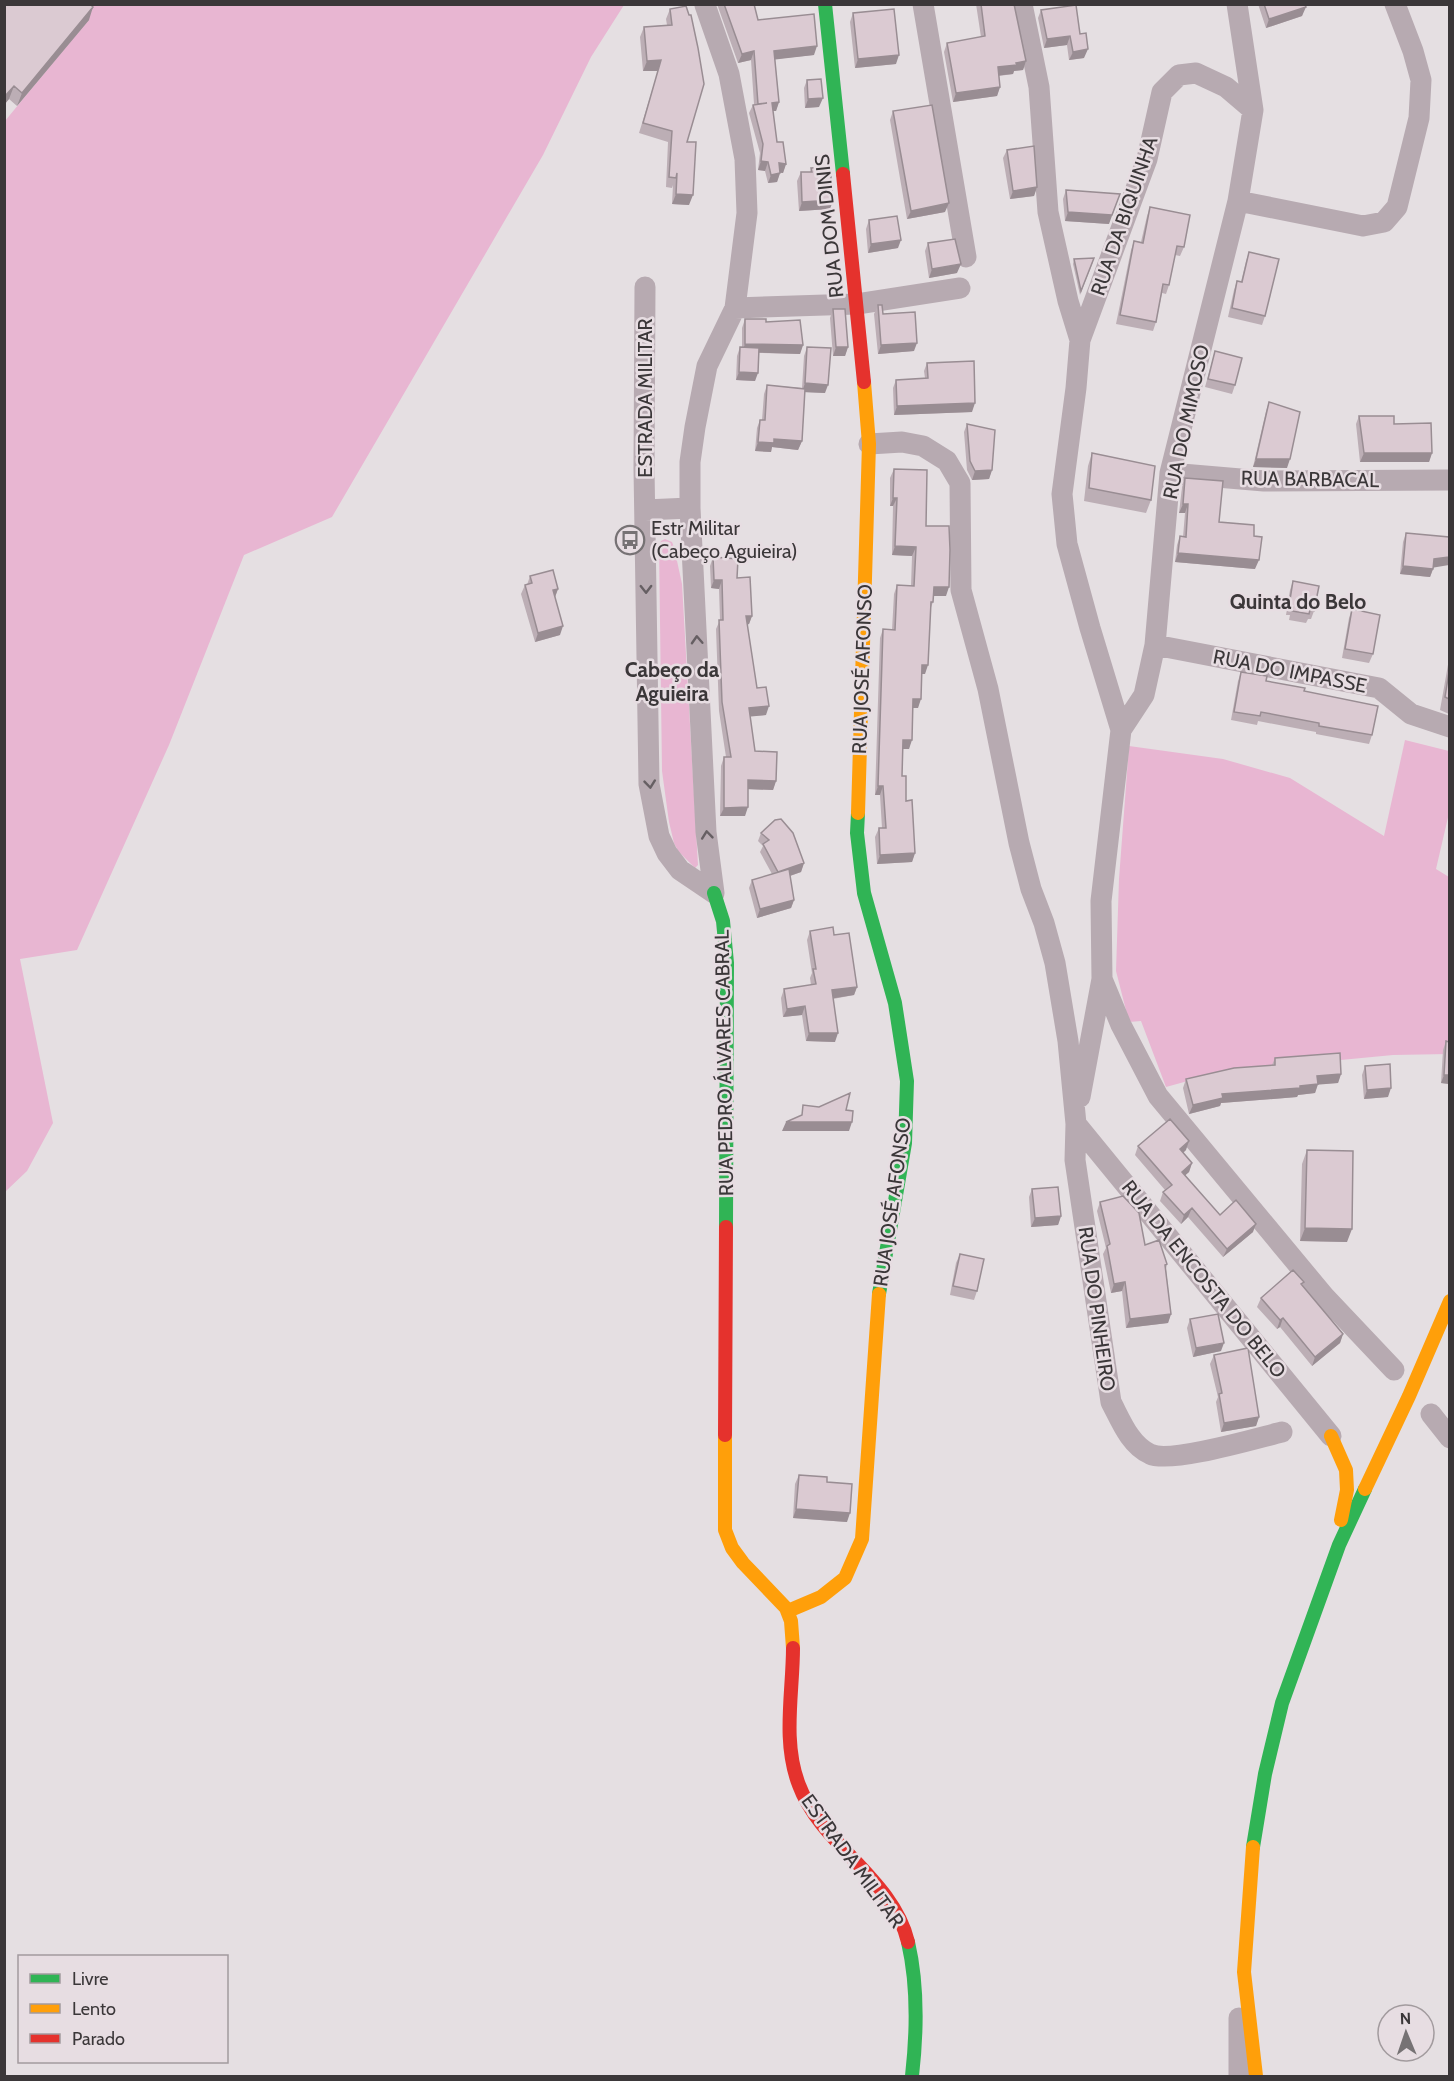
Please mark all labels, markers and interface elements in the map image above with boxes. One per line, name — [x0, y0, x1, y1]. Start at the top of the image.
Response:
street label: RUA DA BIQUINHA — [1086, 133, 1163, 299]
street label: RUA DOM DINIS — [810, 153, 848, 299]
street label: ESTRADA MILITAR — [633, 318, 657, 478]
street label: RUA DO MIMOSO — [1158, 343, 1214, 501]
street label: RUA BARBACAL — [1241, 466, 1379, 492]
place label: Estr Militar (Cabeço Aguieira) — [651, 516, 798, 563]
bus stop icon: Estr Militar (Cabeço Aguieira) — [614, 524, 646, 556]
street label: RUA JOSÉ AFONSO — [847, 584, 877, 754]
one-way arrow — [640, 585, 652, 594]
district label: Quinta do Belo — [1230, 589, 1366, 614]
one-way arrow — [690, 636, 703, 645]
street label: RUA DO IMPASSE — [1211, 644, 1369, 698]
district label: Cabeço da Aguieira — [625, 657, 720, 706]
one-way arrow — [643, 780, 656, 789]
one-way arrow — [701, 831, 714, 840]
street label: RUA PEDRO ÁLVARES CABRAL — [710, 930, 738, 1196]
street label: RUA JOSÉ AFONSO — [868, 1116, 916, 1288]
street label: RUA DA ENCOSTA DO BELO — [1117, 1175, 1291, 1383]
street label: RUA DO PINHEIRO — [1074, 1225, 1120, 1393]
street label: ESTRADA MILITAR — [796, 1790, 910, 1932]
legend — [18, 1955, 228, 2063]
text: Livre — [72, 1968, 108, 1990]
text: Lento — [72, 1998, 116, 2020]
north arrow — [1376, 2003, 1436, 2063]
text: N — [1400, 2009, 1411, 2028]
text: Parado — [72, 2028, 125, 2050]

